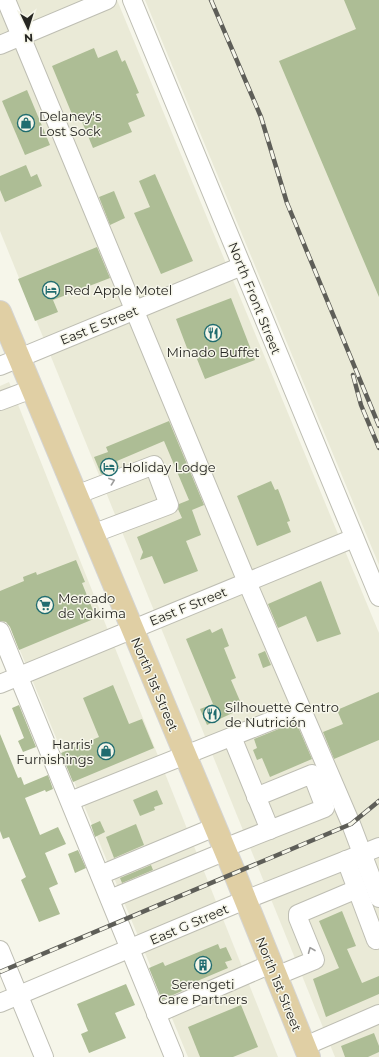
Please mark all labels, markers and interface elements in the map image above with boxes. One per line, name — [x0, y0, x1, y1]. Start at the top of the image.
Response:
north arrow — [8, 8, 48, 48]
text: N — [24, 31, 34, 45]
place label: Delaney's Lost Sock — [39, 108, 101, 139]
shop icon: Delaney's Lost Sock — [16, 113, 36, 133]
street label: North Front Street — [225, 240, 285, 356]
hotel icon: Red Apple Motel — [41, 280, 61, 300]
place label: Red Apple Motel — [64, 282, 172, 298]
street label: East E Street — [58, 302, 140, 348]
restaurant icon: Minado Buffet — [203, 323, 223, 343]
place label: Minado Buffet — [166, 344, 260, 360]
hotel icon: Holiday Lodge — [99, 457, 119, 477]
place label: Holiday Lodge — [122, 459, 216, 475]
one-way arrow — [109, 477, 116, 486]
street label: East F Street — [147, 583, 229, 629]
place label: Mercado de Yakima — [58, 590, 126, 621]
supermarket icon: Mercado de Yakima — [35, 595, 55, 615]
street label: North 1st Street — [128, 635, 182, 733]
place label: Silhouette Centro de Nutrición — [225, 699, 339, 730]
restaurant icon: Silhouette Centro de Nutrición — [202, 704, 222, 724]
place label: Harris' Furnishings — [16, 736, 93, 767]
shop icon: Harris' Furnishings — [96, 741, 116, 761]
street label: East G Street — [147, 900, 231, 948]
street label: North 1st Street — [253, 934, 305, 1034]
one-way arrow — [308, 946, 316, 953]
building icon: Serengeti Care Partners — [193, 955, 213, 975]
place label: Serengeti Care Partners — [159, 976, 247, 1007]

